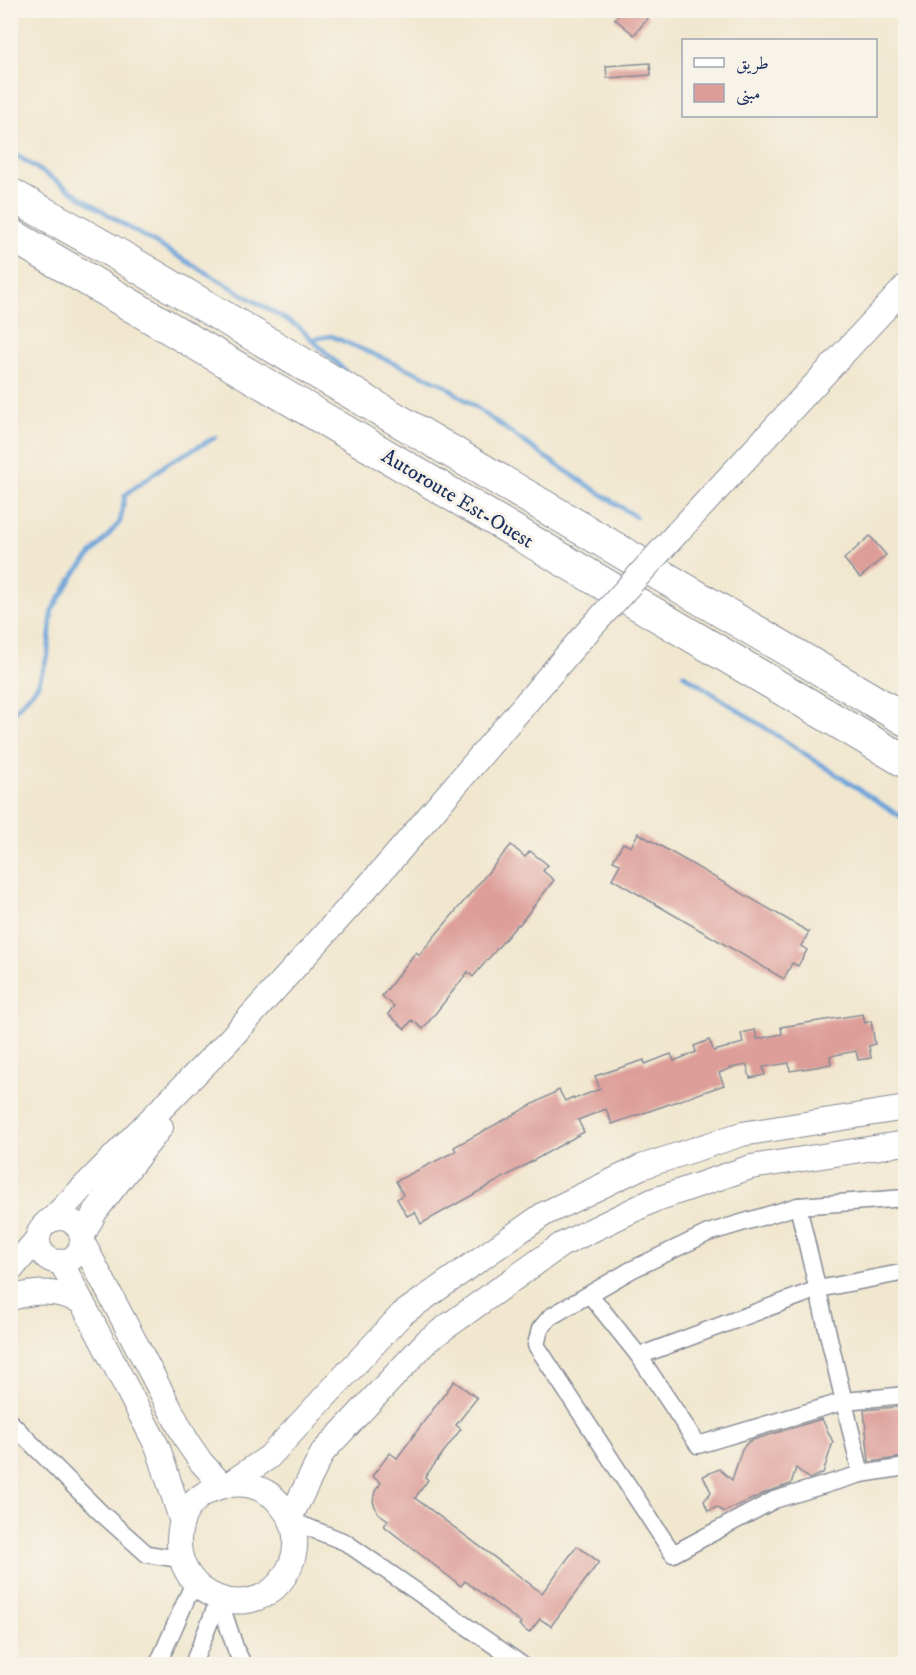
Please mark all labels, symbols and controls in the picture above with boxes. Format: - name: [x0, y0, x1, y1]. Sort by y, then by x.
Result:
- legend: [682, 39, 877, 117]
- text: طريق: [736, 53, 769, 75]
- text: مبنى: [736, 83, 761, 106]
- street label: Autoroute Est-Ouest: [377, 443, 539, 555]

